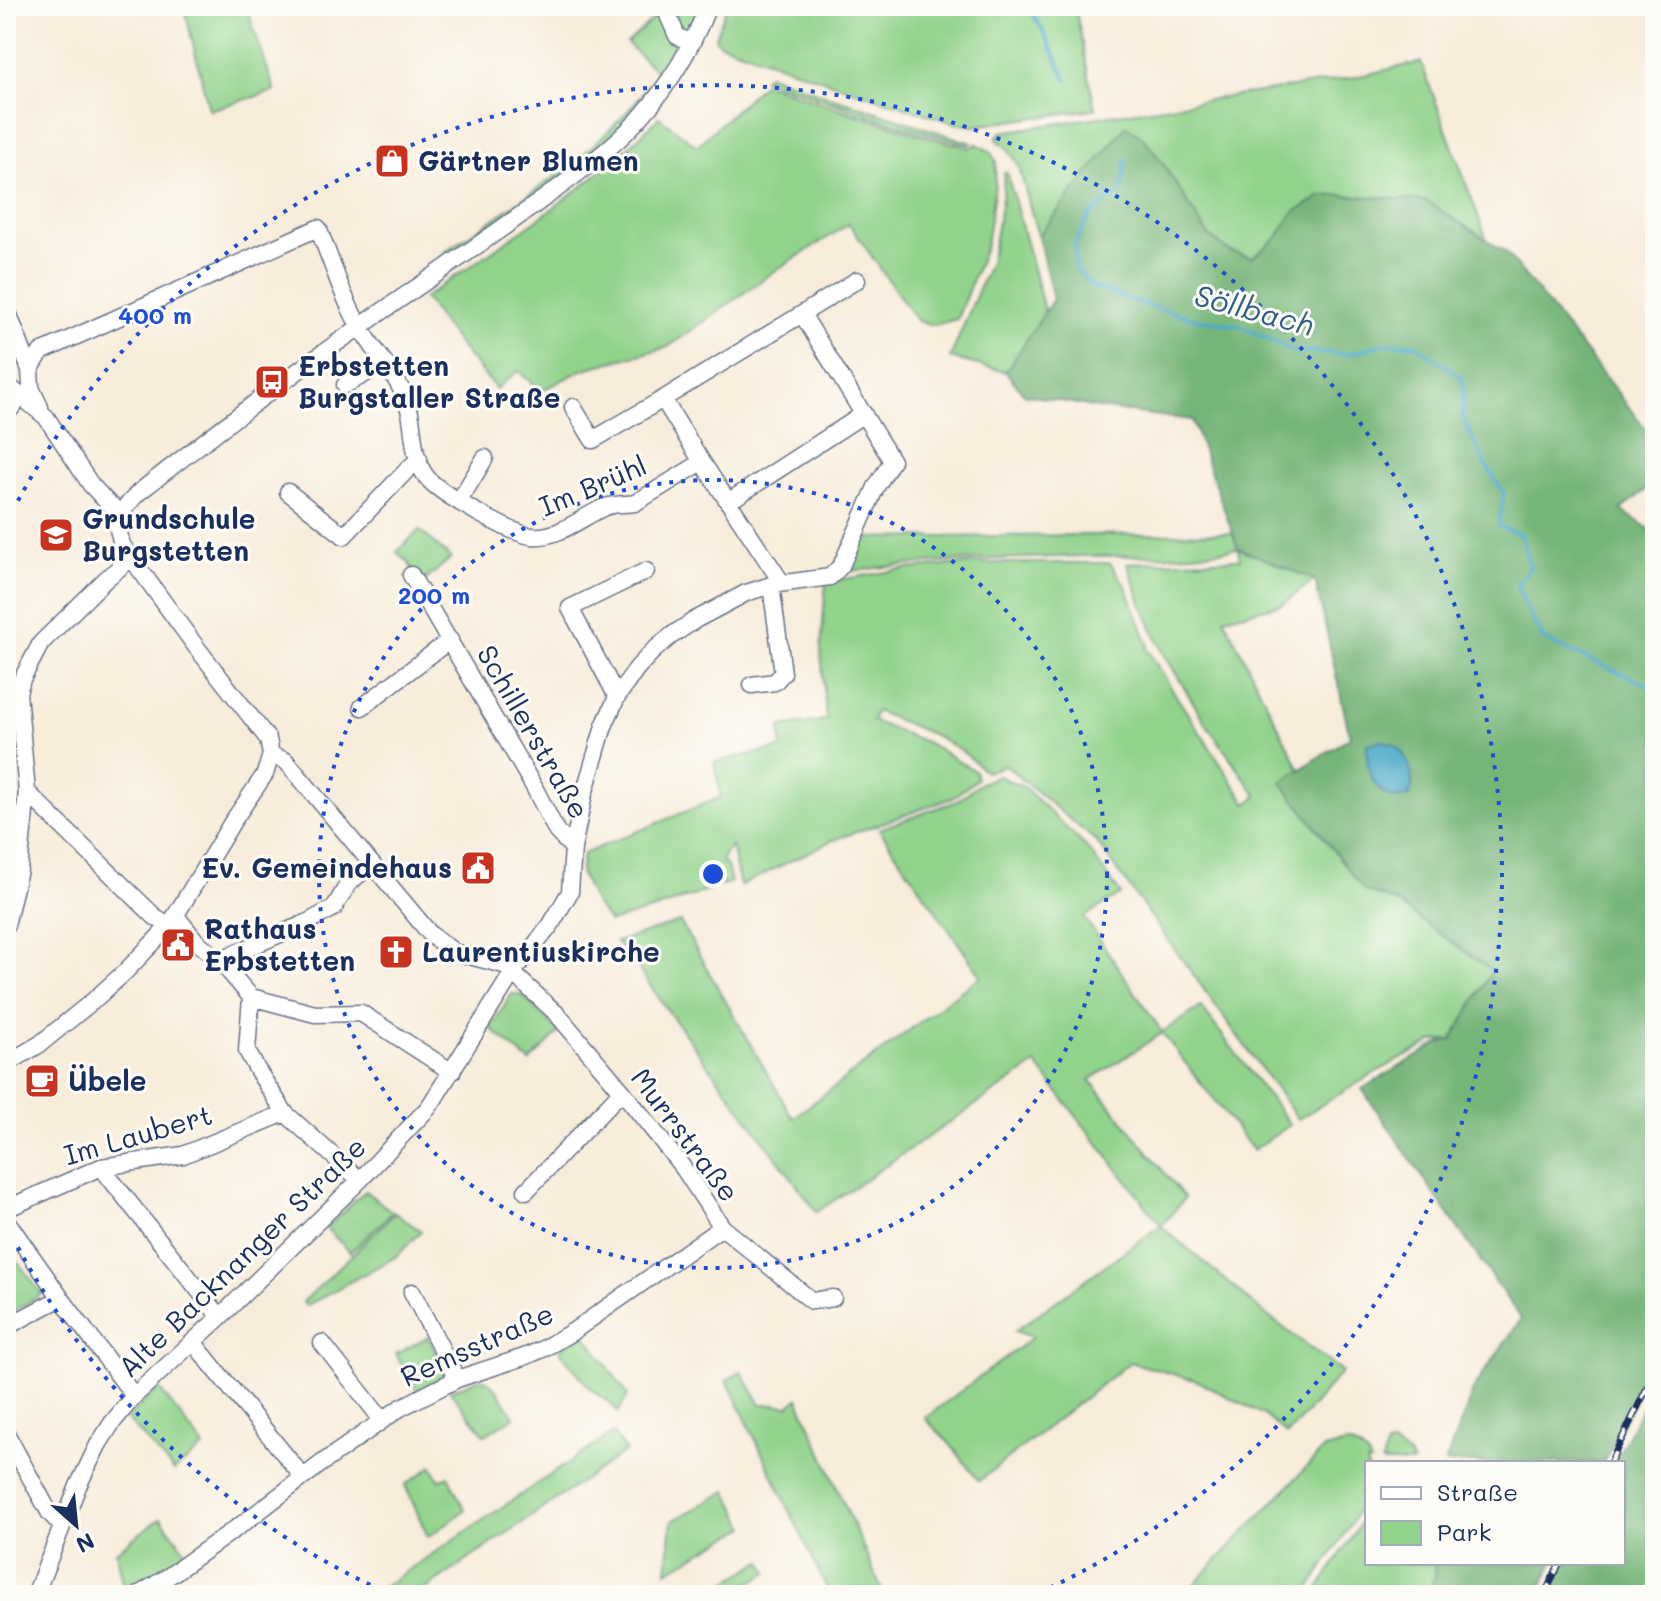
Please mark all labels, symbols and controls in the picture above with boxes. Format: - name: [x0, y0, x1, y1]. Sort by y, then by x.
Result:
- shop icon: Gärtner Blumen: [373, 142, 411, 180]
- place label: Gärtner Blumen: [418, 142, 639, 178]
- water label: Söllbach: [1190, 274, 1319, 344]
- text: 400 m: [118, 299, 192, 330]
- place label: Erbstetten Burgstaller Straße: [298, 347, 560, 415]
- bus stop icon: Erbstetten Burgstaller Straße: [253, 363, 291, 401]
- street label: Im Brühl: [534, 446, 652, 524]
- place label: Grundschule Burgstetten: [82, 500, 255, 568]
- school or university icon: Grundschule Burgstetten: [37, 516, 75, 554]
- text: 200 m: [398, 579, 470, 610]
- street label: Schillerstraße: [470, 638, 598, 825]
- place label: Ev. Gemeindehaus: [201, 849, 452, 885]
- public building icon: Ev. Gemeindehaus: [459, 849, 497, 887]
- centre of rings: [699, 860, 727, 888]
- place label: Rathaus Erbstetten: [204, 910, 355, 978]
- public building icon: Rathaus Erbstetten: [159, 926, 197, 964]
- church icon: Laurentiuskirche: [377, 933, 415, 971]
- place label: Laurentiuskirche: [422, 933, 660, 969]
- street label: Murrstraße: [624, 1060, 748, 1208]
- cafe icon: Übele: [23, 1062, 61, 1100]
- place label: Übele: [68, 1062, 146, 1098]
- street label: Im Laubert: [59, 1096, 216, 1172]
- street label: Alte Backnanger Straße: [110, 1128, 373, 1384]
- street label: Remsstraße: [394, 1294, 559, 1394]
- legend: [1365, 1461, 1625, 1565]
- text: Straße: [1437, 1476, 1518, 1507]
- north arrow: [36, 1485, 116, 1565]
- text: Park: [1437, 1516, 1491, 1547]
- text: N: [71, 1527, 99, 1560]

